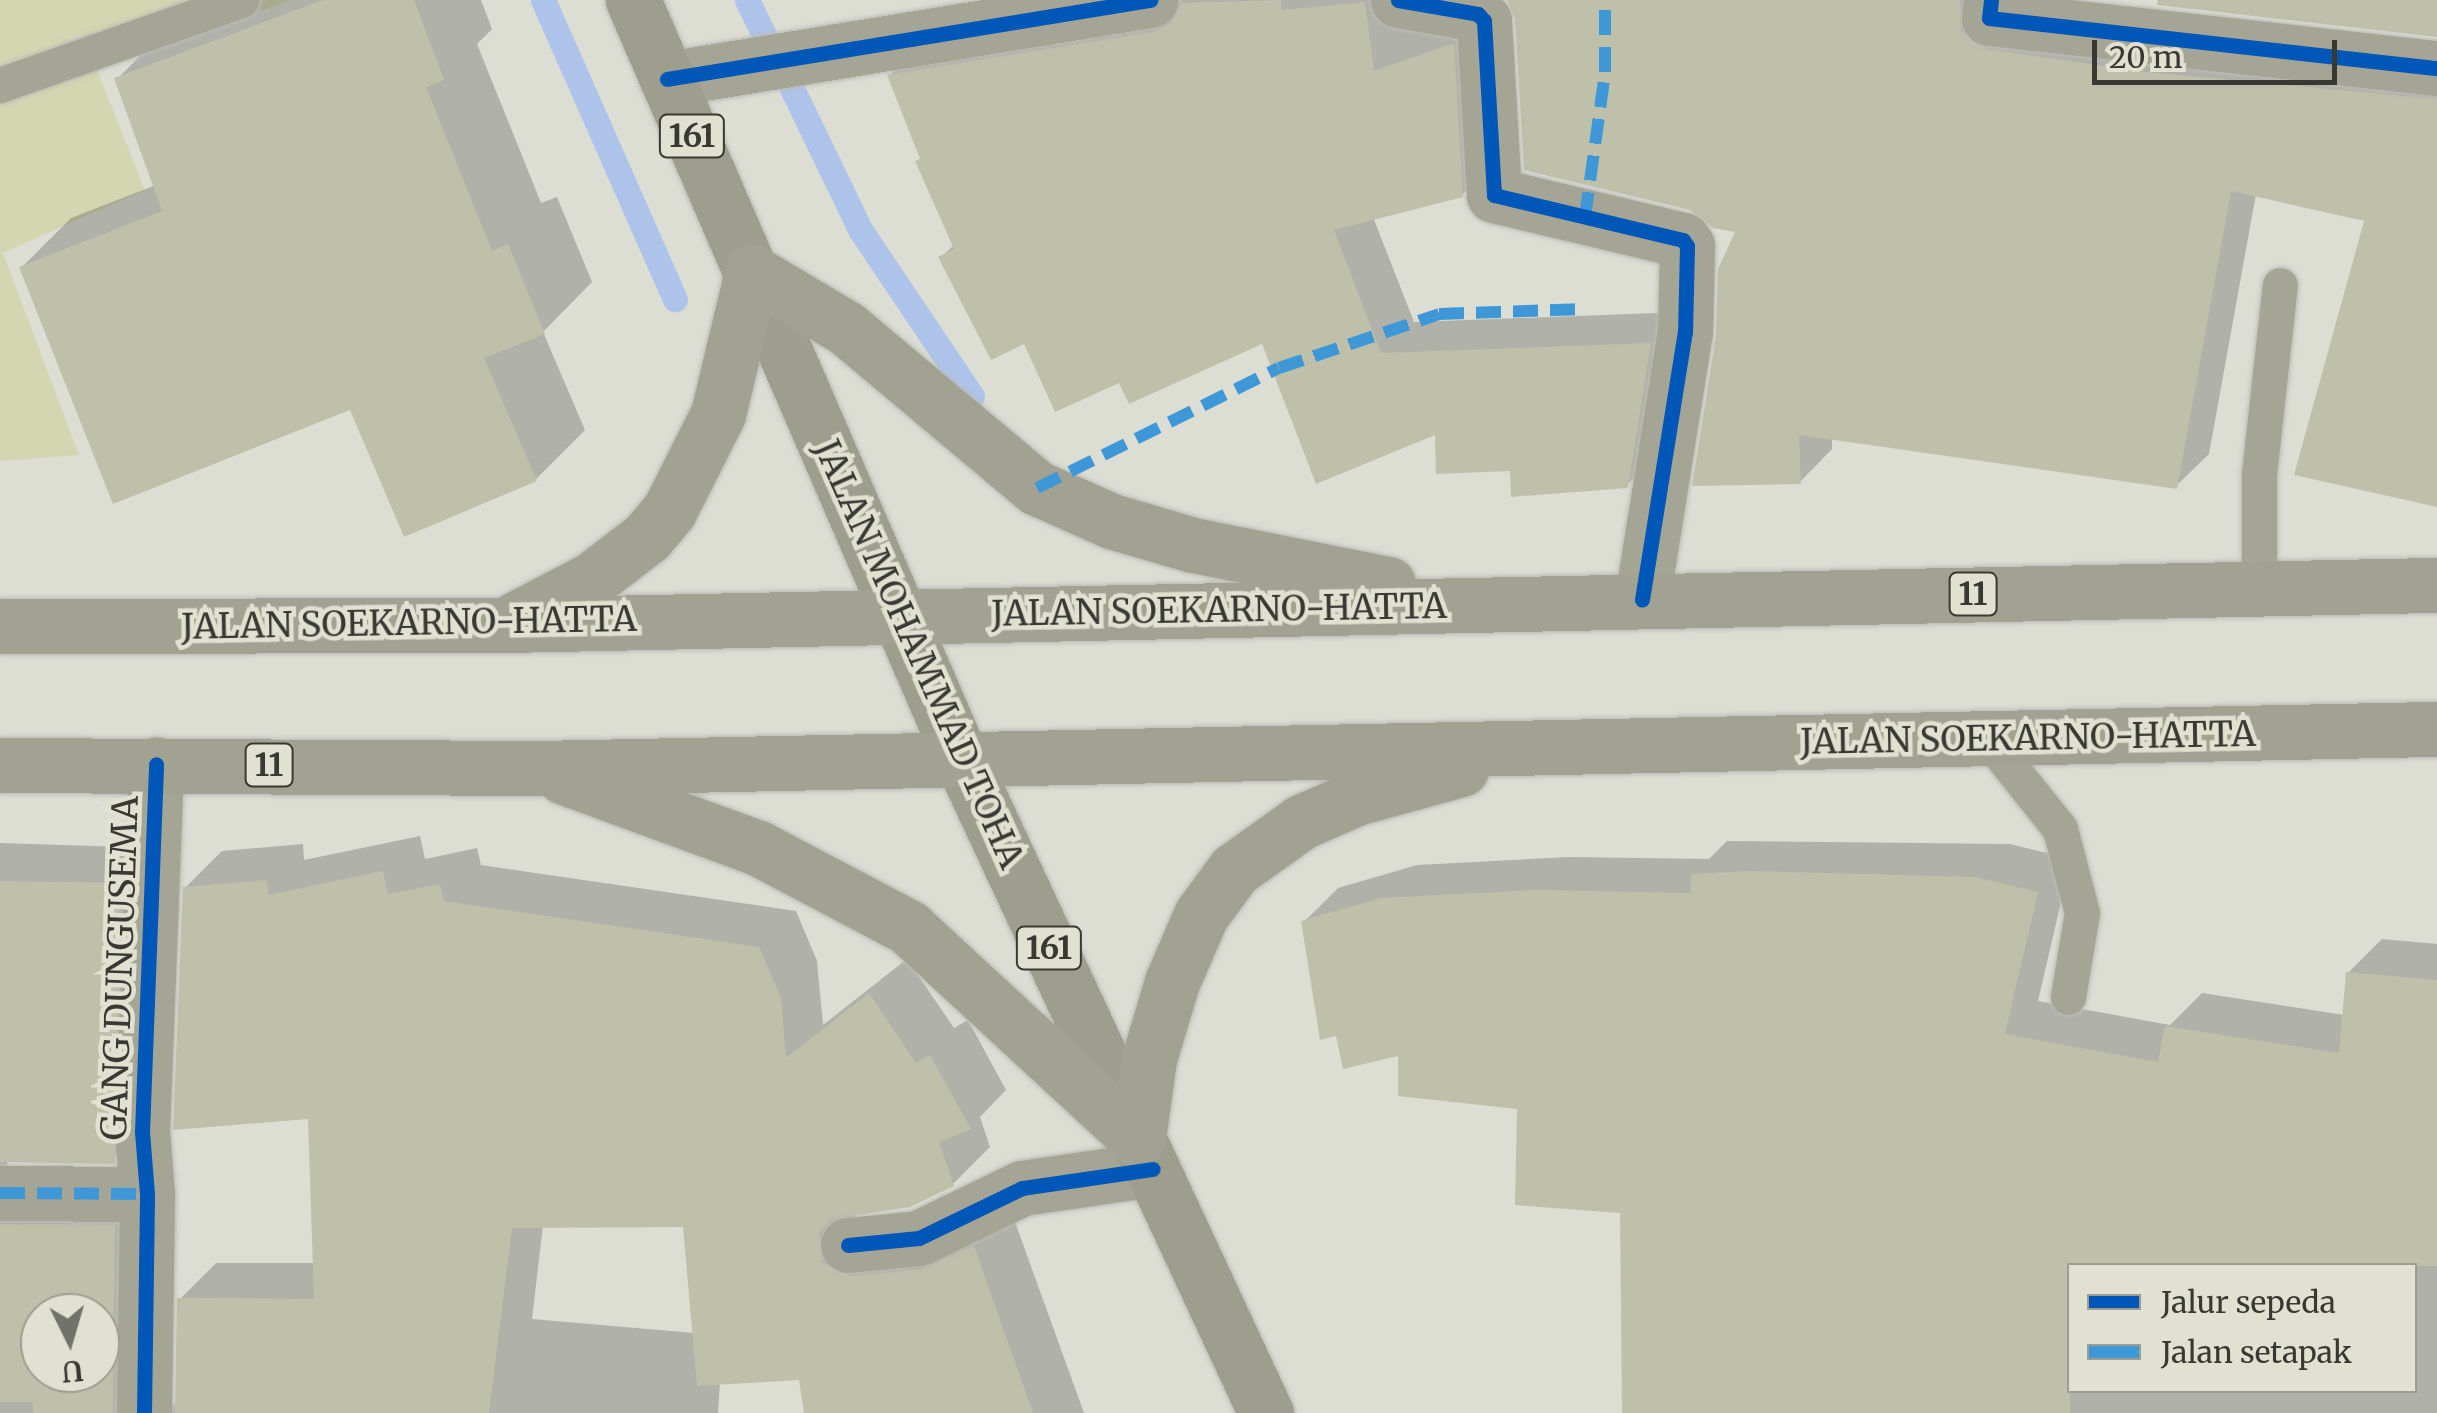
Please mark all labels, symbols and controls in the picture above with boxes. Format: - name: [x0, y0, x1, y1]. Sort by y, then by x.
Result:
- scale bar: [2097, 20, 2342, 82]
- text: 20 m: [2109, 38, 2182, 76]
- road number: 161: [657, 109, 727, 163]
- street label: JALAN MOHAMMAD TOHA: [805, 433, 1033, 875]
- road number: 11: [1948, 567, 1998, 621]
- street label: JALAN SOEKARNO-HATTA: [991, 585, 1447, 635]
- street label: JALAN SOEKARNO-HATTA: [181, 598, 637, 648]
- street label: JALAN SOEKARNO-HATTA: [1800, 713, 2256, 763]
- road number: 11: [244, 738, 294, 792]
- street label: GANG DUNGUSEMA: [93, 795, 147, 1141]
- road number: 161: [1014, 921, 1084, 975]
- legend: [2067, 1263, 2417, 1393]
- text: Jalur sepeda: [2161, 1283, 2336, 1321]
- north arrow: [20, 1293, 120, 1393]
- text: Jalan setapak: [2161, 1333, 2352, 1371]
- text: U: [61, 1352, 84, 1390]

